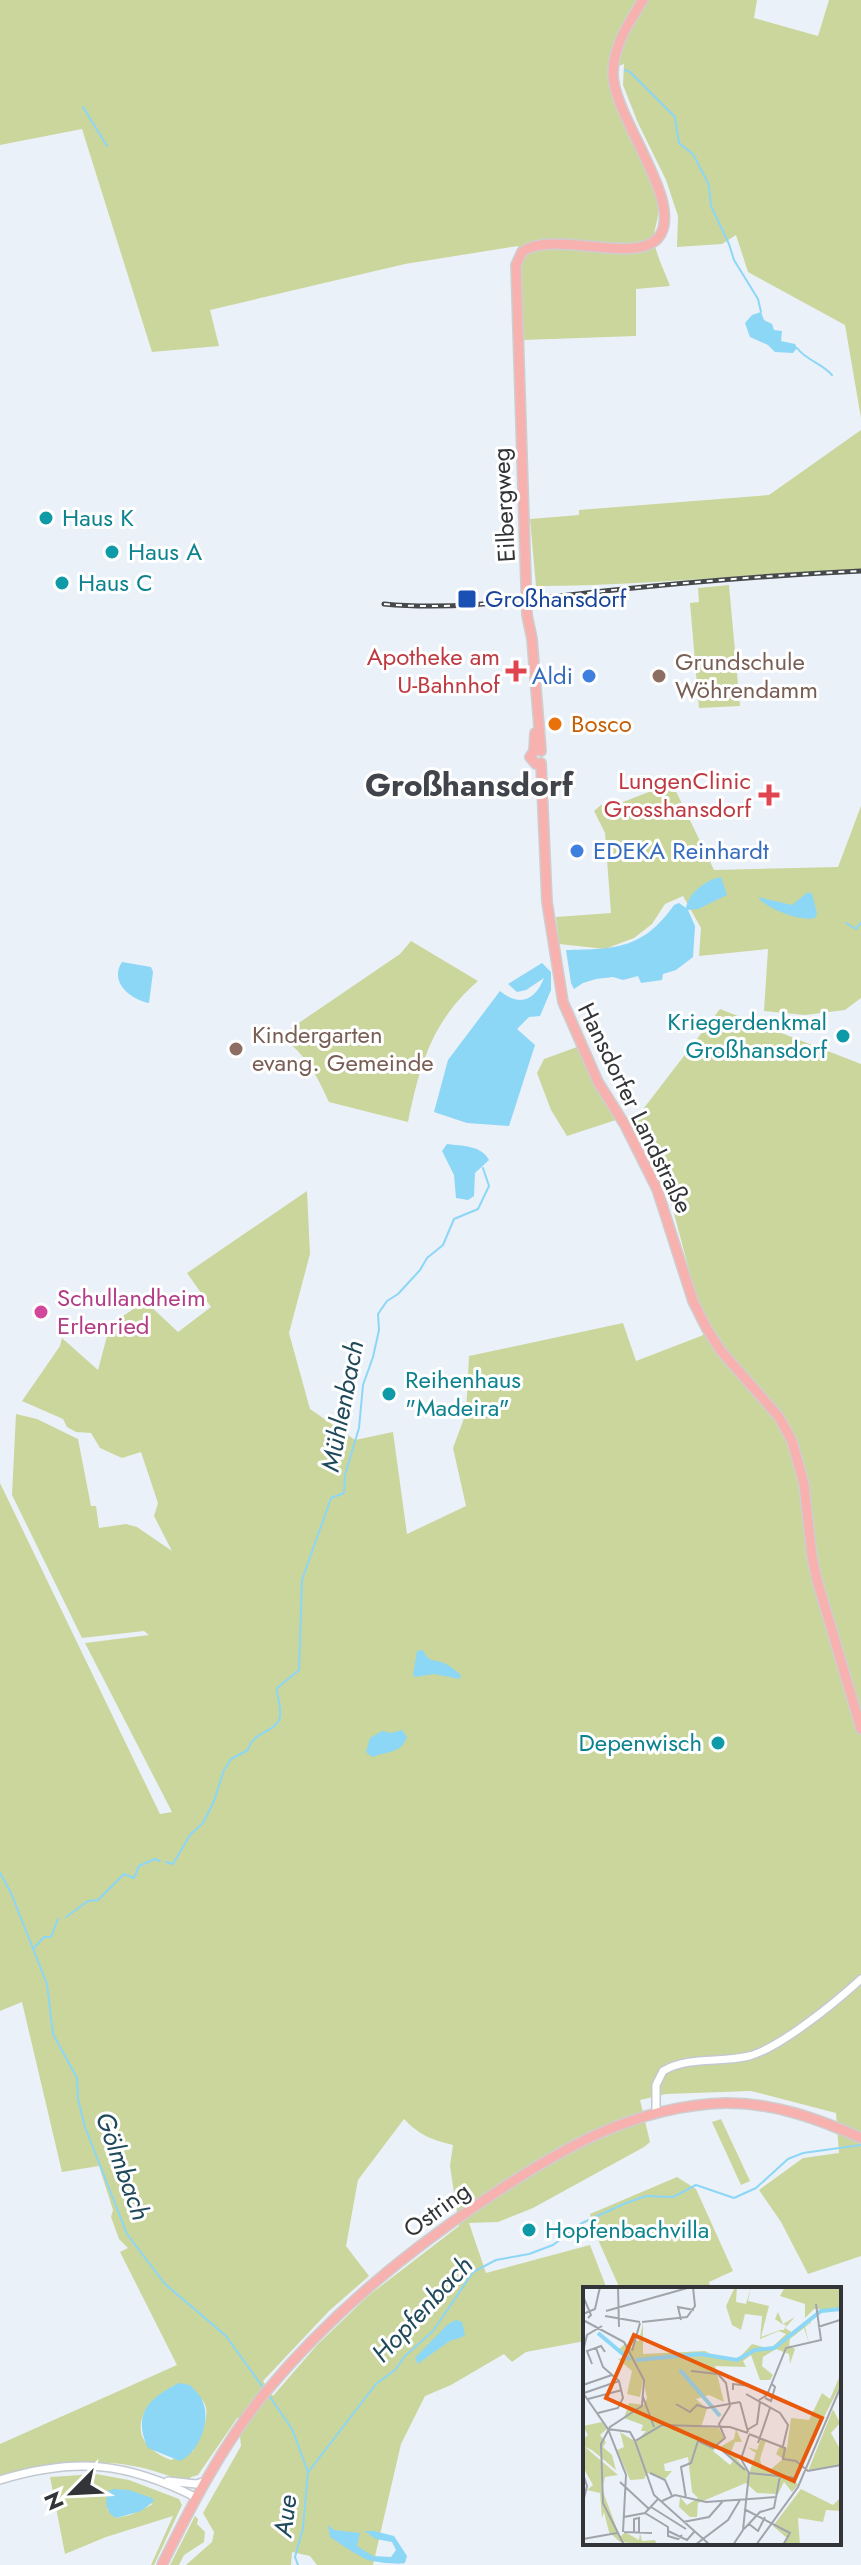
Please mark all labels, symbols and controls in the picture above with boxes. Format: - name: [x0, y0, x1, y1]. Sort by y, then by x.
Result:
- street label: Eilbergweg: [483, 447, 524, 563]
- place label: Haus K: [62, 500, 134, 535]
- marker: Haus K: [37, 509, 55, 527]
- place label: Haus A: [128, 534, 202, 569]
- marker: Haus A: [103, 543, 121, 561]
- place label: Haus C: [78, 565, 153, 600]
- marker: Haus C: [53, 574, 71, 592]
- place label: Großhansdorf: [485, 581, 628, 616]
- marker: Großhansdorf: [456, 588, 478, 610]
- place label: Apotheke am U-Bahnhof: [367, 639, 501, 702]
- place label: Grundschule Wöhrendamm: [675, 644, 818, 707]
- place label: Aldi: [532, 658, 573, 693]
- marker: Apotheke am U-Bahnhof: [507, 662, 525, 680]
- marker: Aldi: [580, 667, 598, 685]
- marker: Grundschule Wöhrendamm: [650, 667, 668, 685]
- place label: Bosco: [571, 706, 632, 741]
- marker: Bosco: [546, 715, 564, 733]
- district label: Großhansdorf: [365, 762, 575, 808]
- place label: LungenClinic Grosshansdorf: [604, 763, 752, 826]
- marker: LungenClinic Grosshansdorf: [758, 784, 780, 806]
- place label: EDEKA Reinhardt: [593, 833, 769, 868]
- marker: EDEKA Reinhardt: [568, 842, 586, 860]
- street label: Hansdorfer Landstraße: [569, 997, 702, 1219]
- place label: Kriegerdenkmal Großhansdorf: [667, 1004, 828, 1067]
- place label: Kindergarten evang. Gemeinde: [252, 1017, 434, 1080]
- marker: Kriegerdenkmal Großhansdorf: [834, 1027, 852, 1045]
- marker: Kindergarten evang. Gemeinde: [227, 1040, 245, 1058]
- place label: Schullandheim Erlenried: [57, 1280, 206, 1343]
- marker: Schullandheim Erlenried: [32, 1303, 50, 1321]
- water label: Mühlenbach: [311, 1337, 373, 1475]
- place label: Reihenhaus "Madeira": [405, 1362, 521, 1425]
- marker: Reihenhaus "Madeira": [380, 1385, 398, 1403]
- place label: Depenwisch: [578, 1725, 702, 1760]
- marker: Depenwisch: [709, 1734, 727, 1752]
- water label: Gölmbach: [86, 2106, 160, 2226]
- street label: Ostring: [396, 2173, 477, 2246]
- place label: Hopfenbachvilla: [545, 2212, 709, 2247]
- marker: Hopfenbachvilla: [520, 2221, 538, 2239]
- water label: Hopfenbach: [363, 2247, 481, 2371]
- inset map: [583, 2287, 841, 2545]
- north arrow: [32, 2453, 112, 2533]
- text: N: [36, 2487, 72, 2516]
- water label: Aue: [263, 2493, 306, 2540]

